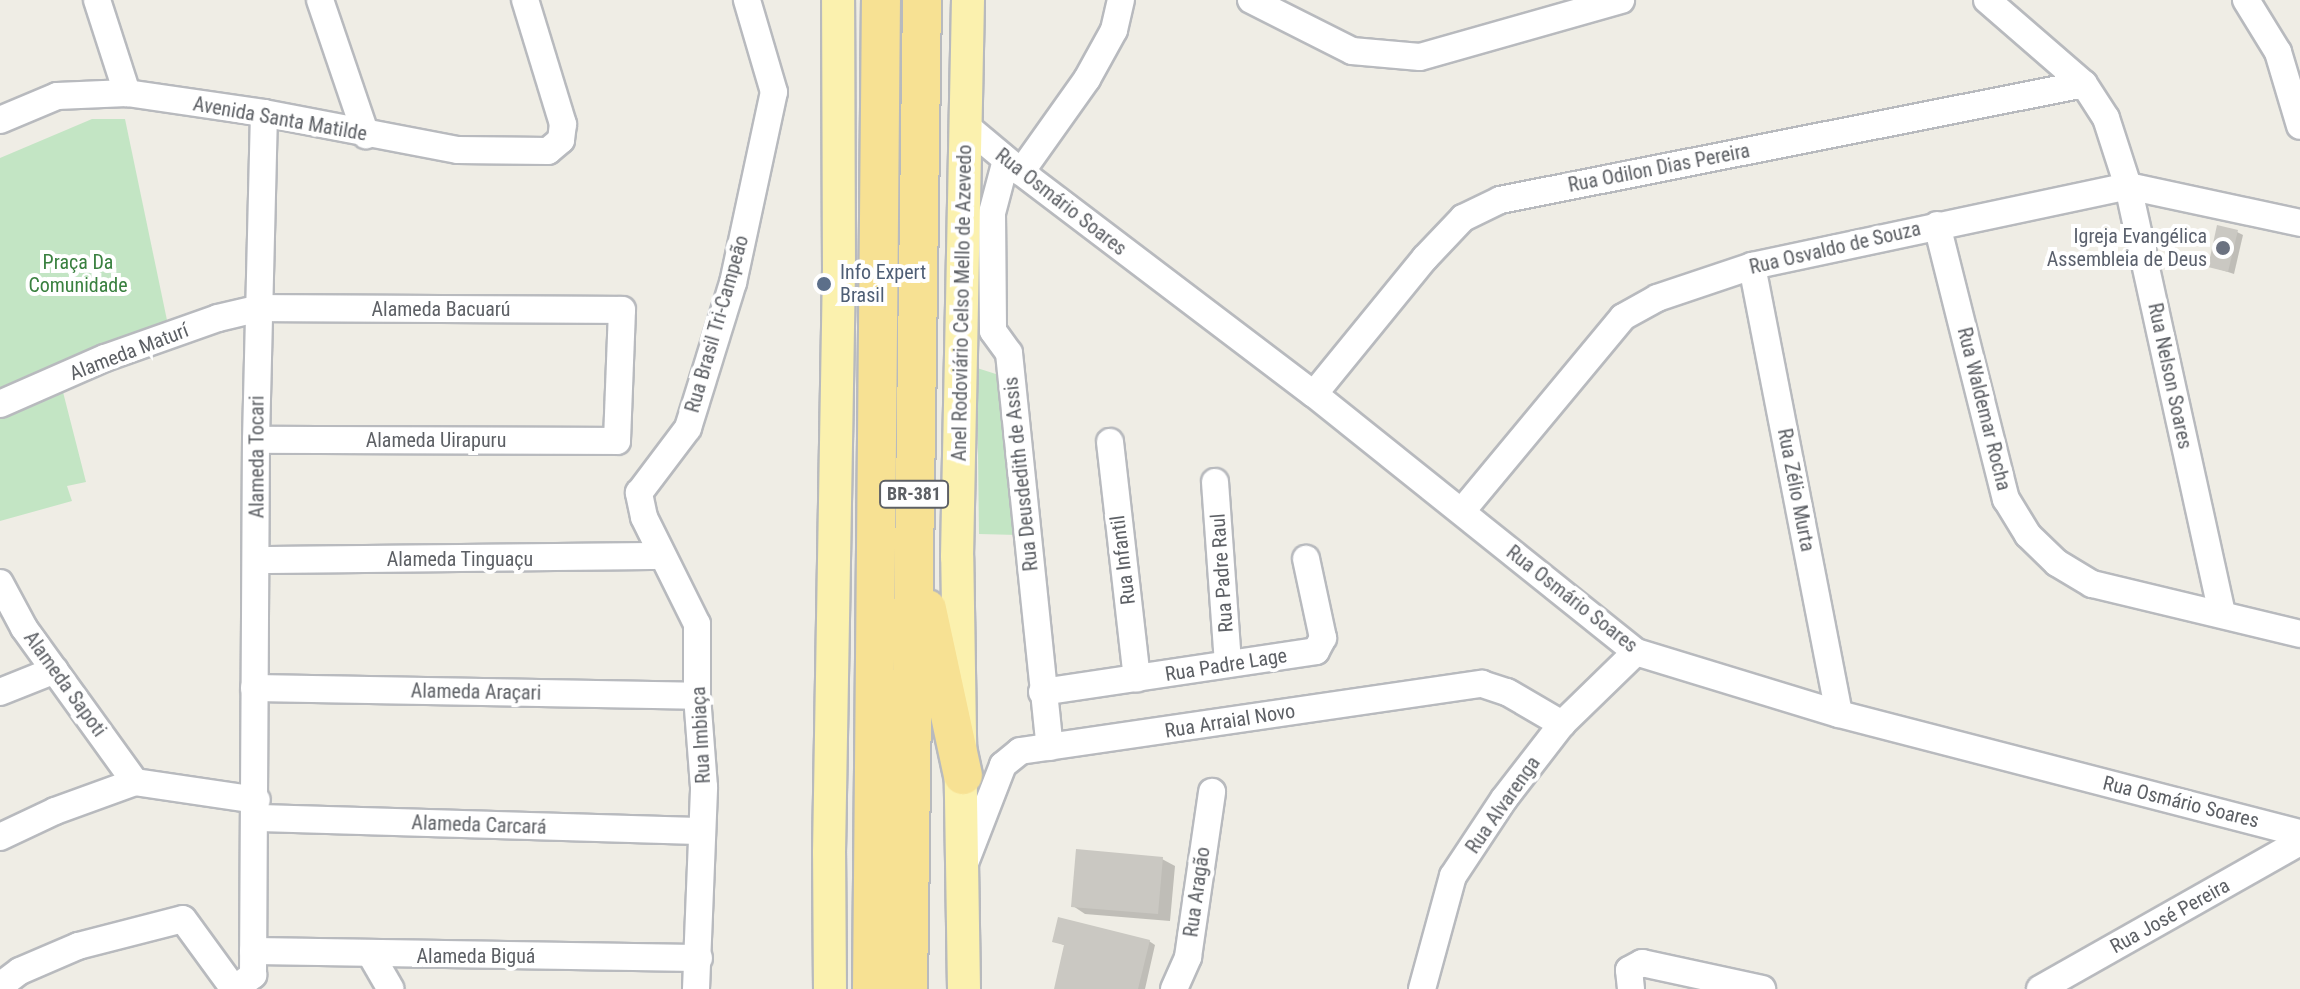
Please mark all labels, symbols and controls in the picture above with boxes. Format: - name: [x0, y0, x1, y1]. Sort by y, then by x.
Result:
- street label: Avenida Santa Matilde: [191, 92, 369, 146]
- street label: Rua Odilon Dias Pereira: [1566, 139, 1752, 197]
- street label: Rua Osmário Soares: [991, 143, 1131, 261]
- street label: Anel Rodoviário Celso Mello de Azevedo: [947, 144, 977, 462]
- street label: Rua Osvaldo de Souza: [1747, 217, 1923, 279]
- place label: Igreja Evangélica Assembleia de Deus: [2047, 224, 2207, 271]
- street label: Rua Brasil Tri-Campeão: [680, 232, 754, 416]
- marker: Igreja Evangélica Assembleia de Deus: [2214, 239, 2232, 257]
- park label: Praça Da Comunidade: [28, 250, 128, 297]
- place label: Info Expert Brasil: [840, 260, 926, 307]
- marker: Info Expert Brasil: [815, 275, 833, 293]
- street label: Alameda Bacuarú: [372, 297, 510, 321]
- street label: Rua Nelson Soares: [2143, 301, 2197, 451]
- street label: Alameda Maturí: [66, 318, 192, 386]
- street label: Rua Waldemar Rocha: [1952, 325, 2016, 493]
- street label: Rua Deusdedith de Assis: [999, 376, 1043, 572]
- street label: Alameda Tocari: [245, 395, 269, 519]
- street label: Rua Zélio Murta: [1772, 426, 1820, 554]
- street label: Alameda Uirapuru: [366, 428, 506, 452]
- road number: BR-381: [878, 480, 950, 508]
- street label: Rua Padre Raul: [1206, 513, 1238, 633]
- street label: Rua Infantil: [1106, 514, 1140, 606]
- street label: Rua Osmário Soares: [1502, 540, 1642, 658]
- street label: Alameda Tinguaçu: [387, 547, 533, 571]
- street label: Alameda Sapoti: [19, 627, 111, 741]
- street label: Rua Padre Lage: [1163, 644, 1289, 686]
- street label: Alameda Araçari: [411, 679, 541, 705]
- street label: Rua Imbiaça: [686, 686, 716, 784]
- street label: Rua Arraial Novo: [1163, 699, 1297, 743]
- street label: Rua Alvarenga: [1461, 752, 1545, 858]
- street label: Rua Osmário Soares: [2101, 771, 2261, 833]
- street label: Alameda Carcará: [411, 811, 547, 839]
- street label: Rua Aragão: [1179, 845, 1215, 939]
- street label: Rua José Pereira: [2106, 873, 2234, 959]
- street label: Alameda Biguá: [417, 944, 535, 968]

